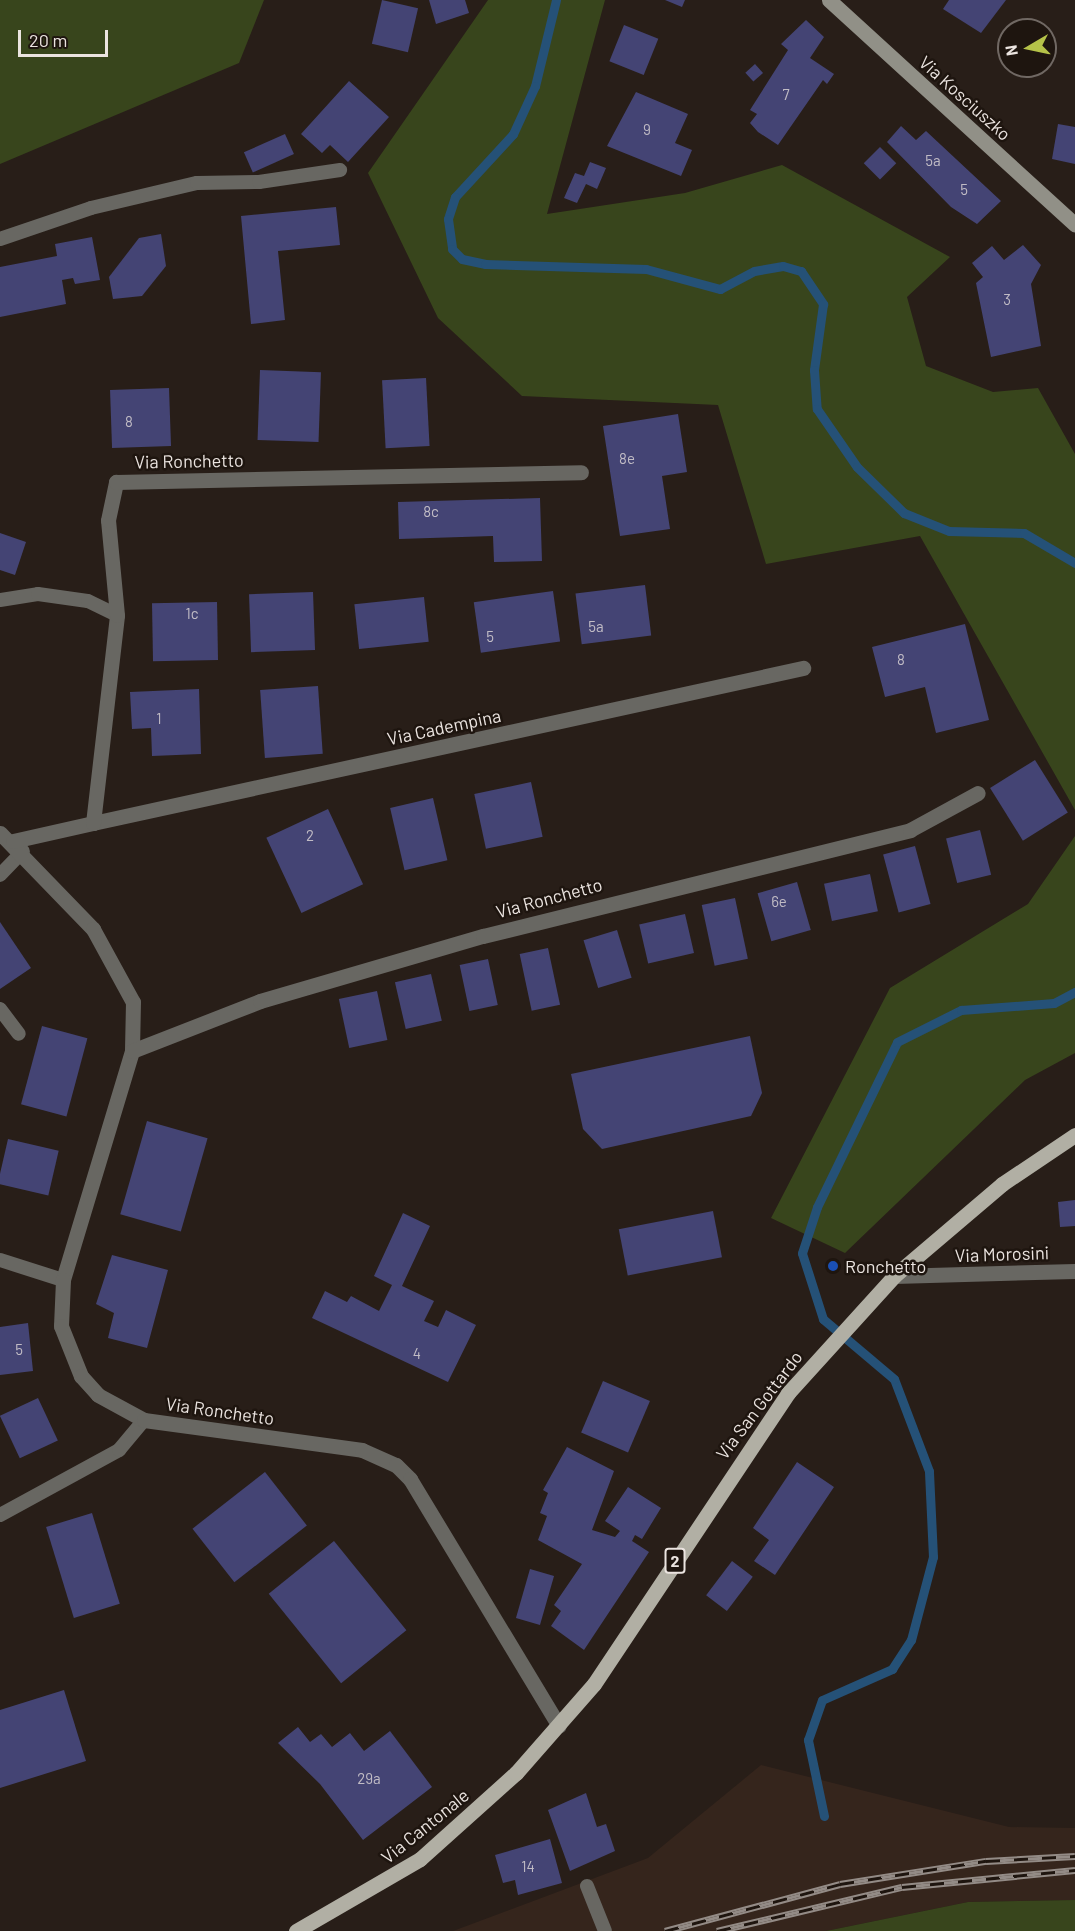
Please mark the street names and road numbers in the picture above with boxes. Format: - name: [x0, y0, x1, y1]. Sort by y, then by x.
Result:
- street label: Via Kosciuszko: [915, 51, 1015, 145]
- street label: Via Ronchetto: [134, 449, 244, 473]
- street label: Via Cadempina: [385, 704, 503, 750]
- street label: Via Ronchetto: [493, 873, 605, 923]
- street label: Via Morosini: [954, 1242, 1050, 1266]
- street label: Via San Gottardo: [711, 1347, 807, 1463]
- street label: Via Ronchetto: [164, 1393, 276, 1429]
- road number: 2: [664, 1548, 686, 1574]
- street label: Via Cantonale: [377, 1784, 473, 1868]

